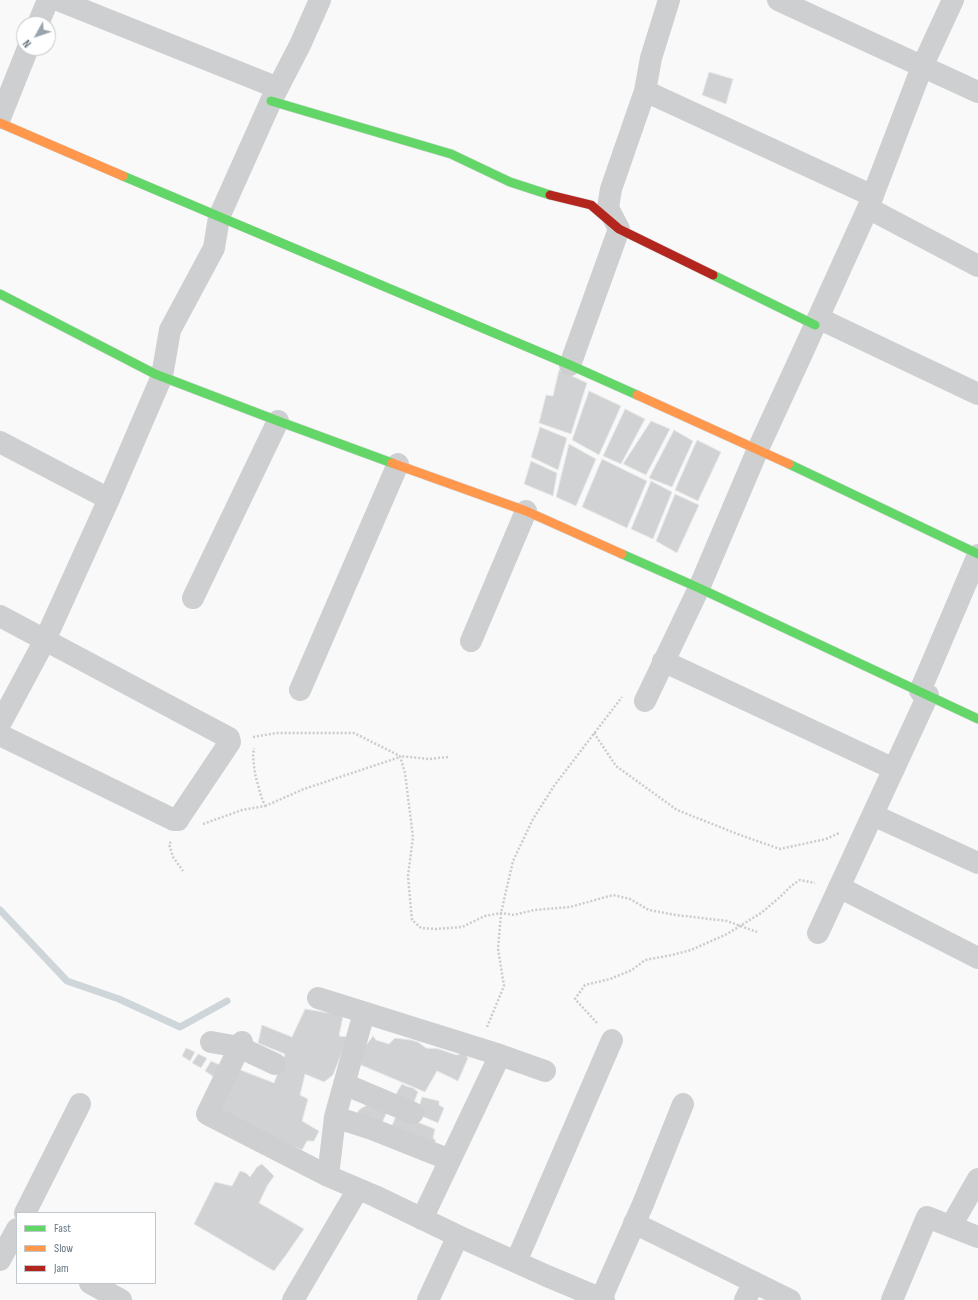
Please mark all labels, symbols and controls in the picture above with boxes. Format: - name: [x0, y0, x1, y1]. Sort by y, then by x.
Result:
- north arrow: [16, 16, 56, 56]
- text: N: [20, 37, 34, 50]
- legend: [16, 1212, 156, 1284]
- text: Fast: [54, 1221, 71, 1236]
- text: Slow: [54, 1241, 73, 1256]
- text: Jam: [54, 1261, 69, 1276]

